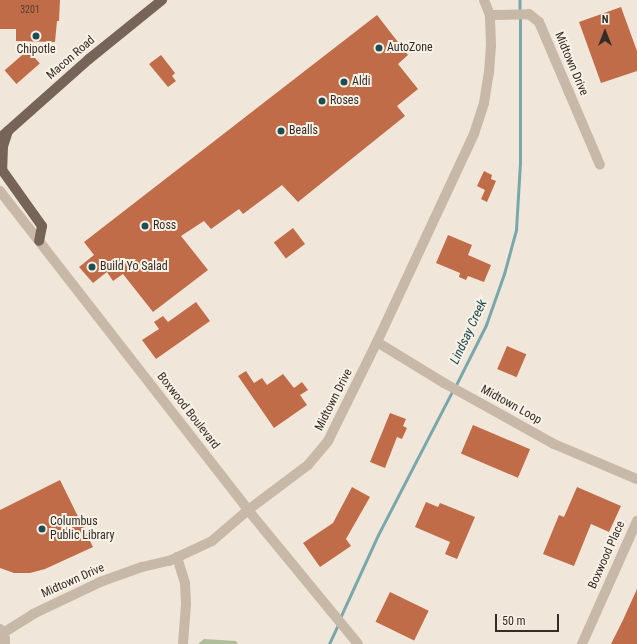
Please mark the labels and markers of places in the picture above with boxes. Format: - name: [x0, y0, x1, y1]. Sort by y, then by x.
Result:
- marker: Chipotle: [31, 31, 41, 41]
- place label: AutoZone: [387, 41, 433, 55]
- place label: Chipotle: [16, 43, 56, 57]
- marker: AutoZone: [374, 43, 384, 53]
- place label: Aldi: [352, 75, 370, 89]
- marker: Aldi: [339, 77, 349, 87]
- place label: Roses: [330, 94, 359, 108]
- marker: Roses: [317, 96, 327, 106]
- place label: Bealls: [289, 124, 318, 138]
- marker: Bealls: [276, 126, 286, 136]
- place label: Ross: [153, 219, 176, 233]
- marker: Ross: [140, 221, 150, 231]
- place label: Build Yo Salad: [100, 260, 168, 274]
- marker: Build Yo Salad: [87, 262, 97, 272]
- place label: Columbus Public Library: [50, 515, 114, 543]
- marker: Columbus Public Library: [37, 524, 47, 534]

